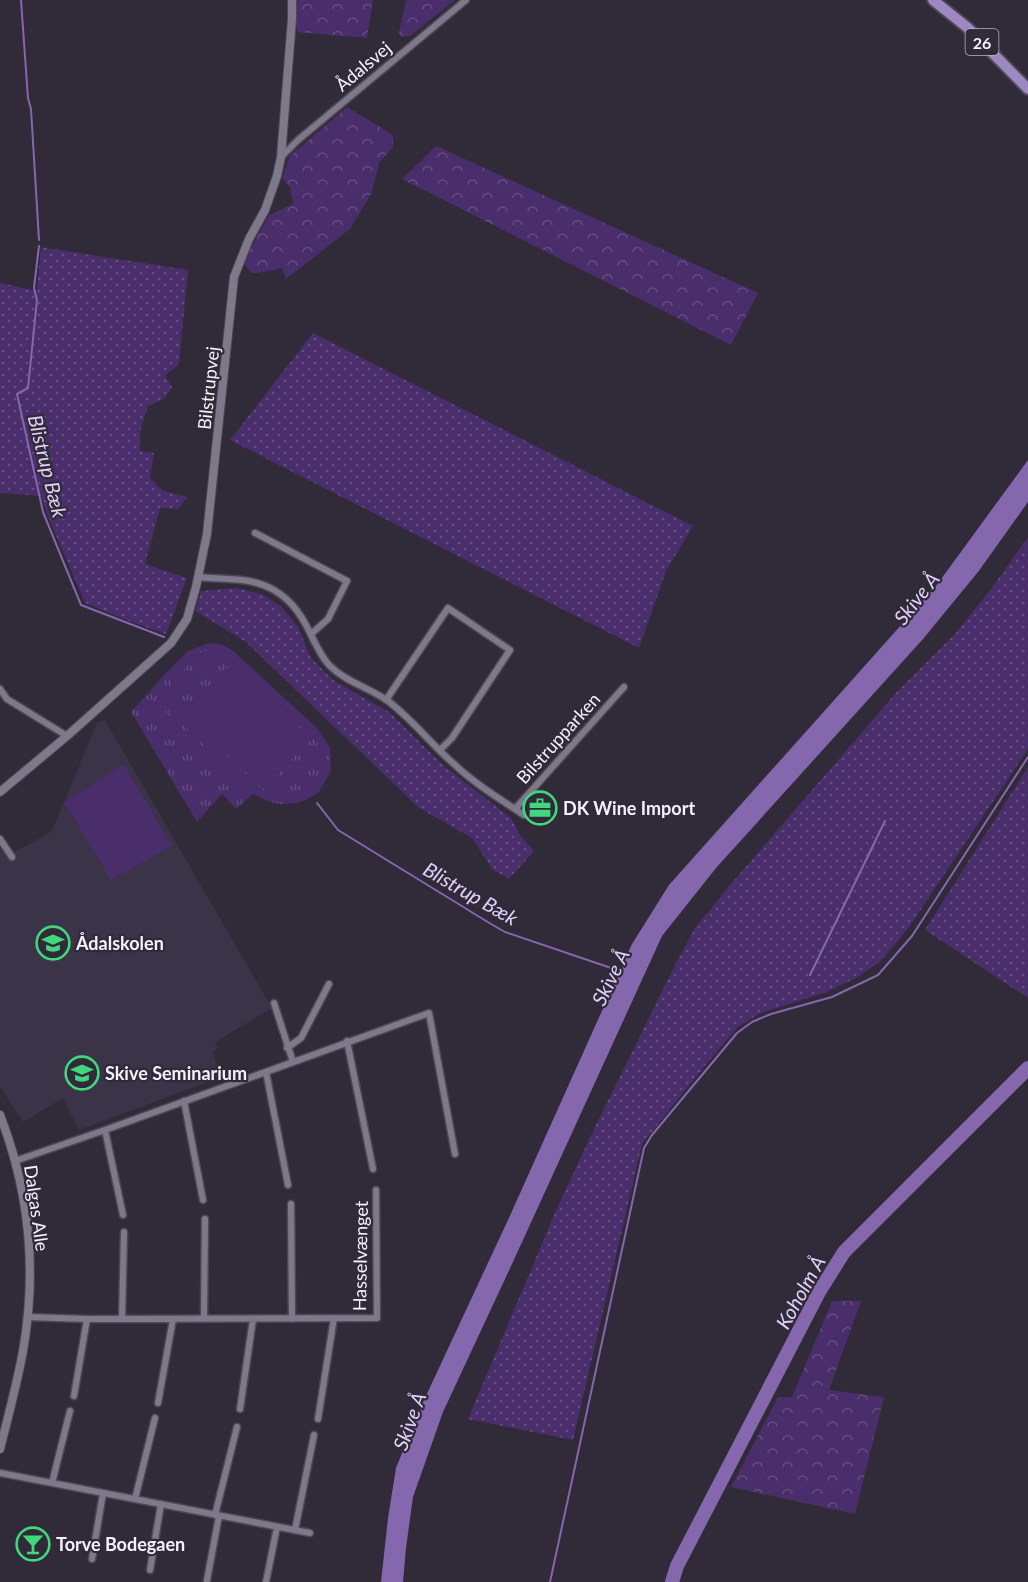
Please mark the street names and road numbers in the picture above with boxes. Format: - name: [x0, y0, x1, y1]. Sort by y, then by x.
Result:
- road number: 26: [966, 29, 998, 55]
- street label: Ådalsvej: [331, 36, 395, 96]
- street label: Bilstrupvej: [193, 345, 223, 431]
- street label: Bilstrupparken: [511, 688, 605, 788]
- street label: Dalgas Alle: [20, 1163, 54, 1253]
- street label: Hasselvænget: [348, 1200, 372, 1311]

